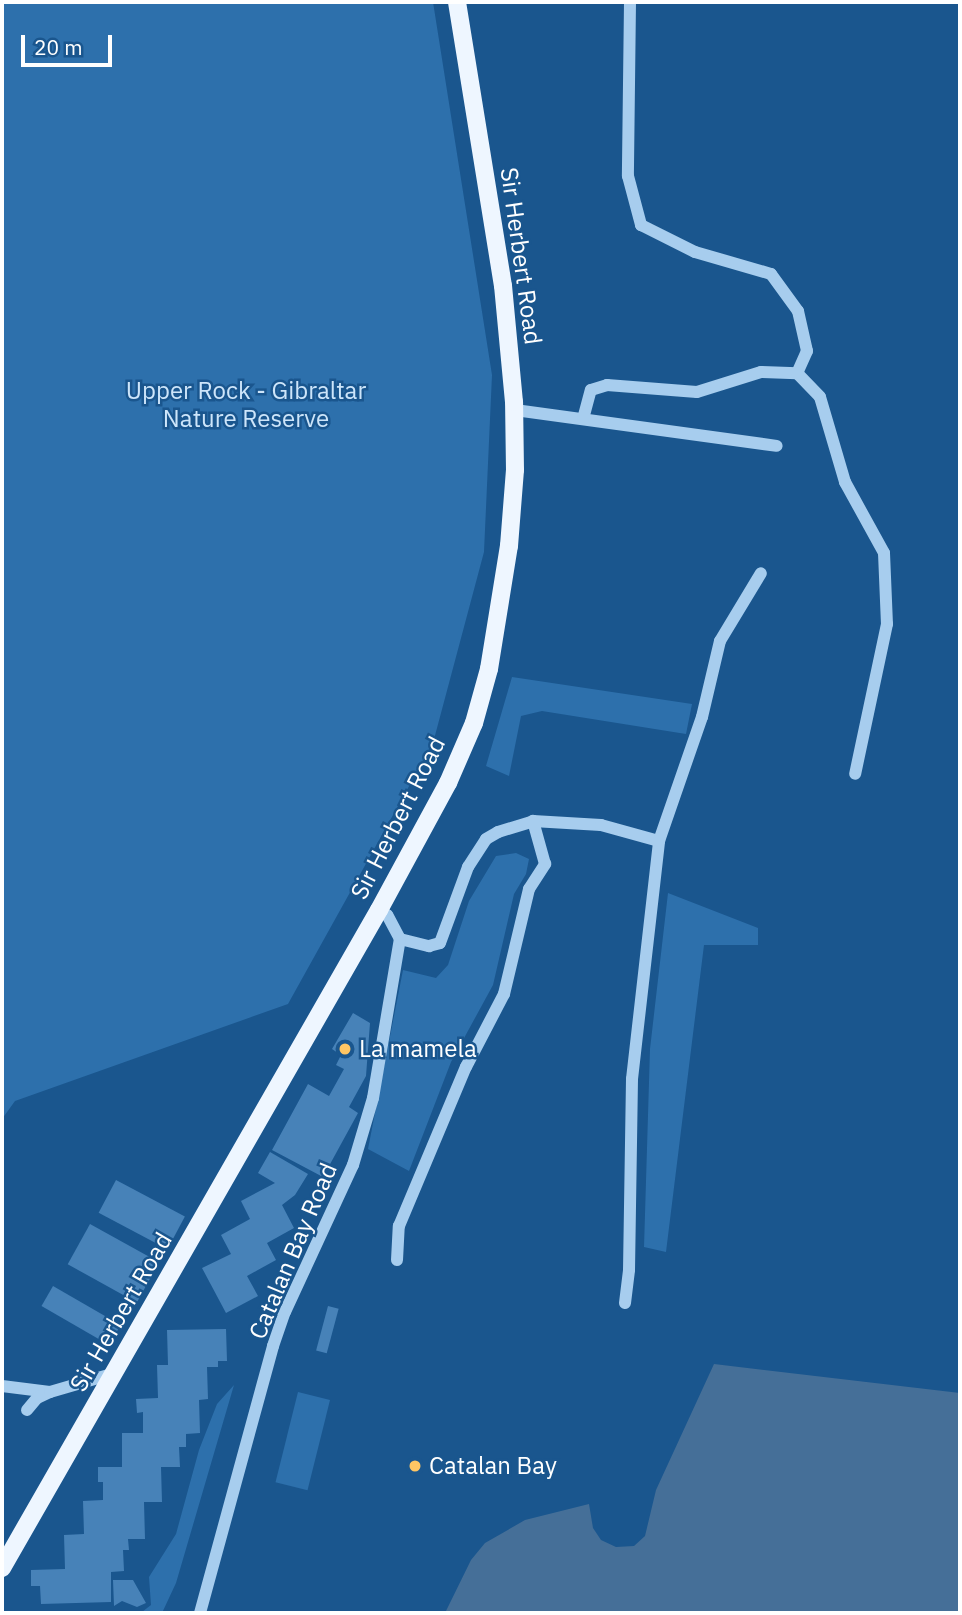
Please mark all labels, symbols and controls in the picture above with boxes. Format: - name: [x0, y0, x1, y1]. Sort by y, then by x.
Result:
- scale bar: [24, 21, 116, 65]
- text: 20 m: [34, 33, 83, 61]
- street label: Sir Herbert Road: [494, 166, 548, 346]
- park label: Upper Rock - Gibraltar Nature Reserve: [126, 377, 366, 433]
- street label: Sir Herbert Road: [345, 732, 451, 904]
- place label: La mamela: [359, 1035, 477, 1063]
- marker: La mamela: [337, 1041, 353, 1057]
- street label: Catalan Bay Road: [243, 1158, 343, 1344]
- street label: Sir Herbert Road: [64, 1227, 178, 1397]
- place label: Catalan Bay: [429, 1452, 557, 1480]
- marker: Catalan Bay: [407, 1458, 423, 1474]

